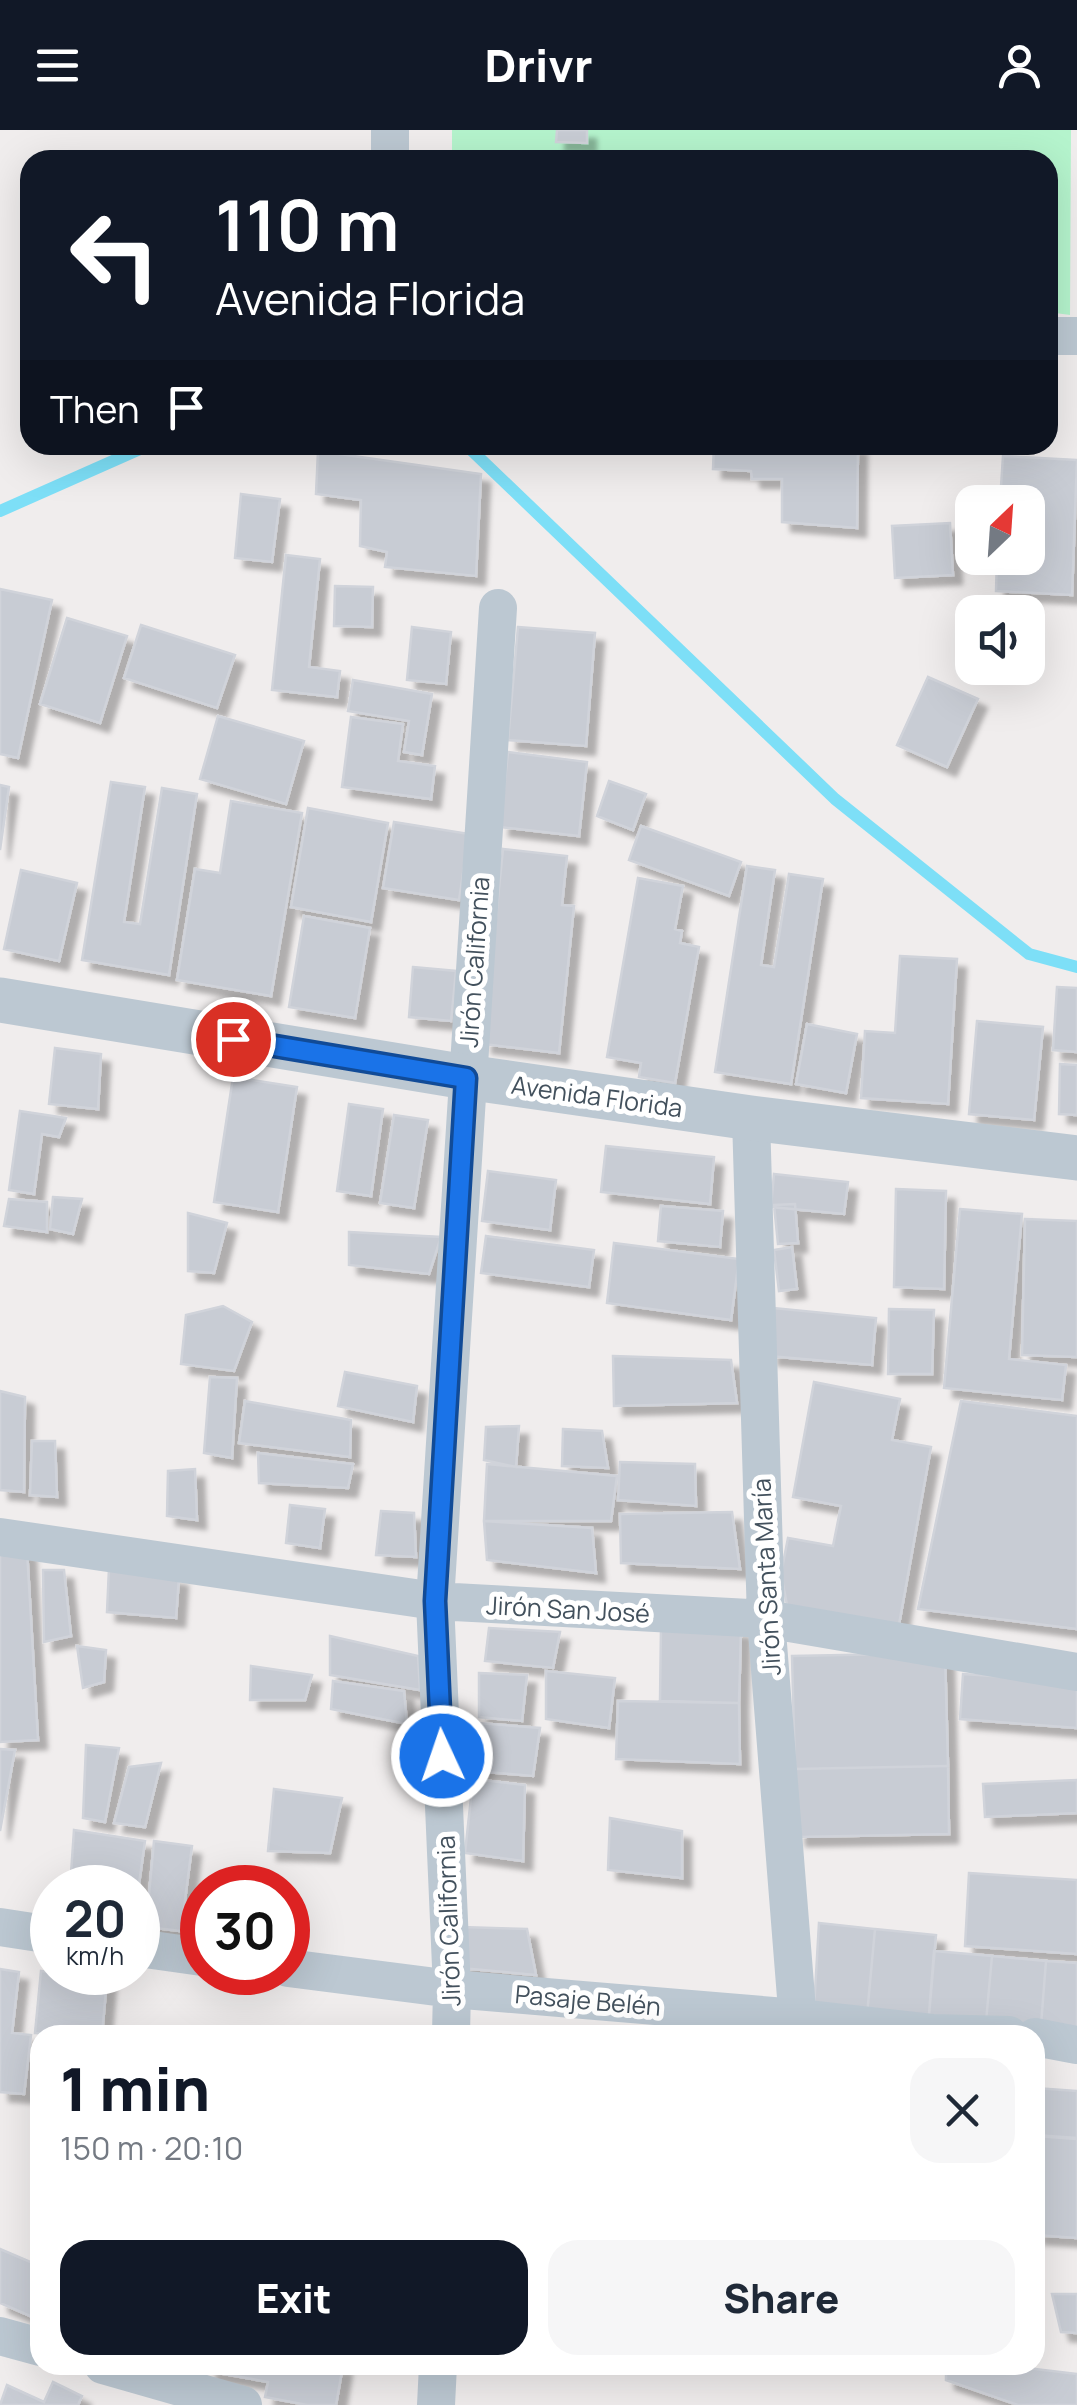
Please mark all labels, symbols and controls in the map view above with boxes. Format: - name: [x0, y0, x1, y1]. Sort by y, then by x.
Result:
- text: Drivr: [485, 34, 592, 96]
- icon: menu: [30, 38, 85, 93]
- icon: person: [992, 38, 1047, 93]
- text: 110 m: [215, 176, 399, 272]
- icon: left: [50, 190, 180, 320]
- text: Avenida Florida: [215, 267, 525, 329]
- icon: arrive: [159, 380, 214, 435]
- text: Then: [50, 382, 139, 434]
- north arrow: [955, 485, 1045, 575]
- map controls: [955, 485, 1045, 685]
- button: sound: [955, 595, 1045, 685]
- street label: Jirón California: [451, 875, 497, 1049]
- pin: [191, 997, 276, 1082]
- icon: arrive: [206, 1012, 261, 1067]
- street label: Avenida Florida: [509, 1067, 685, 1125]
- street label: Jirón Santa María: [743, 1477, 789, 1677]
- street label: Jirón San José: [485, 1587, 651, 1631]
- position arrow: [390, 1704, 494, 1808]
- street label: Jirón California: [428, 1835, 468, 2007]
- speed limit sign: 30: [180, 1865, 310, 1995]
- text: 20: [64, 1884, 126, 1952]
- text: km/h: [66, 1938, 124, 1973]
- street label: Pasaje Belén: [514, 1976, 662, 2024]
- text: 1 min: [60, 2047, 210, 2129]
- button: close: [910, 2058, 1015, 2163]
- text: 150 m · 20:10: [60, 2126, 243, 2170]
- button: Exit: [60, 2240, 528, 2355]
- button: Share: [548, 2240, 1015, 2355]

